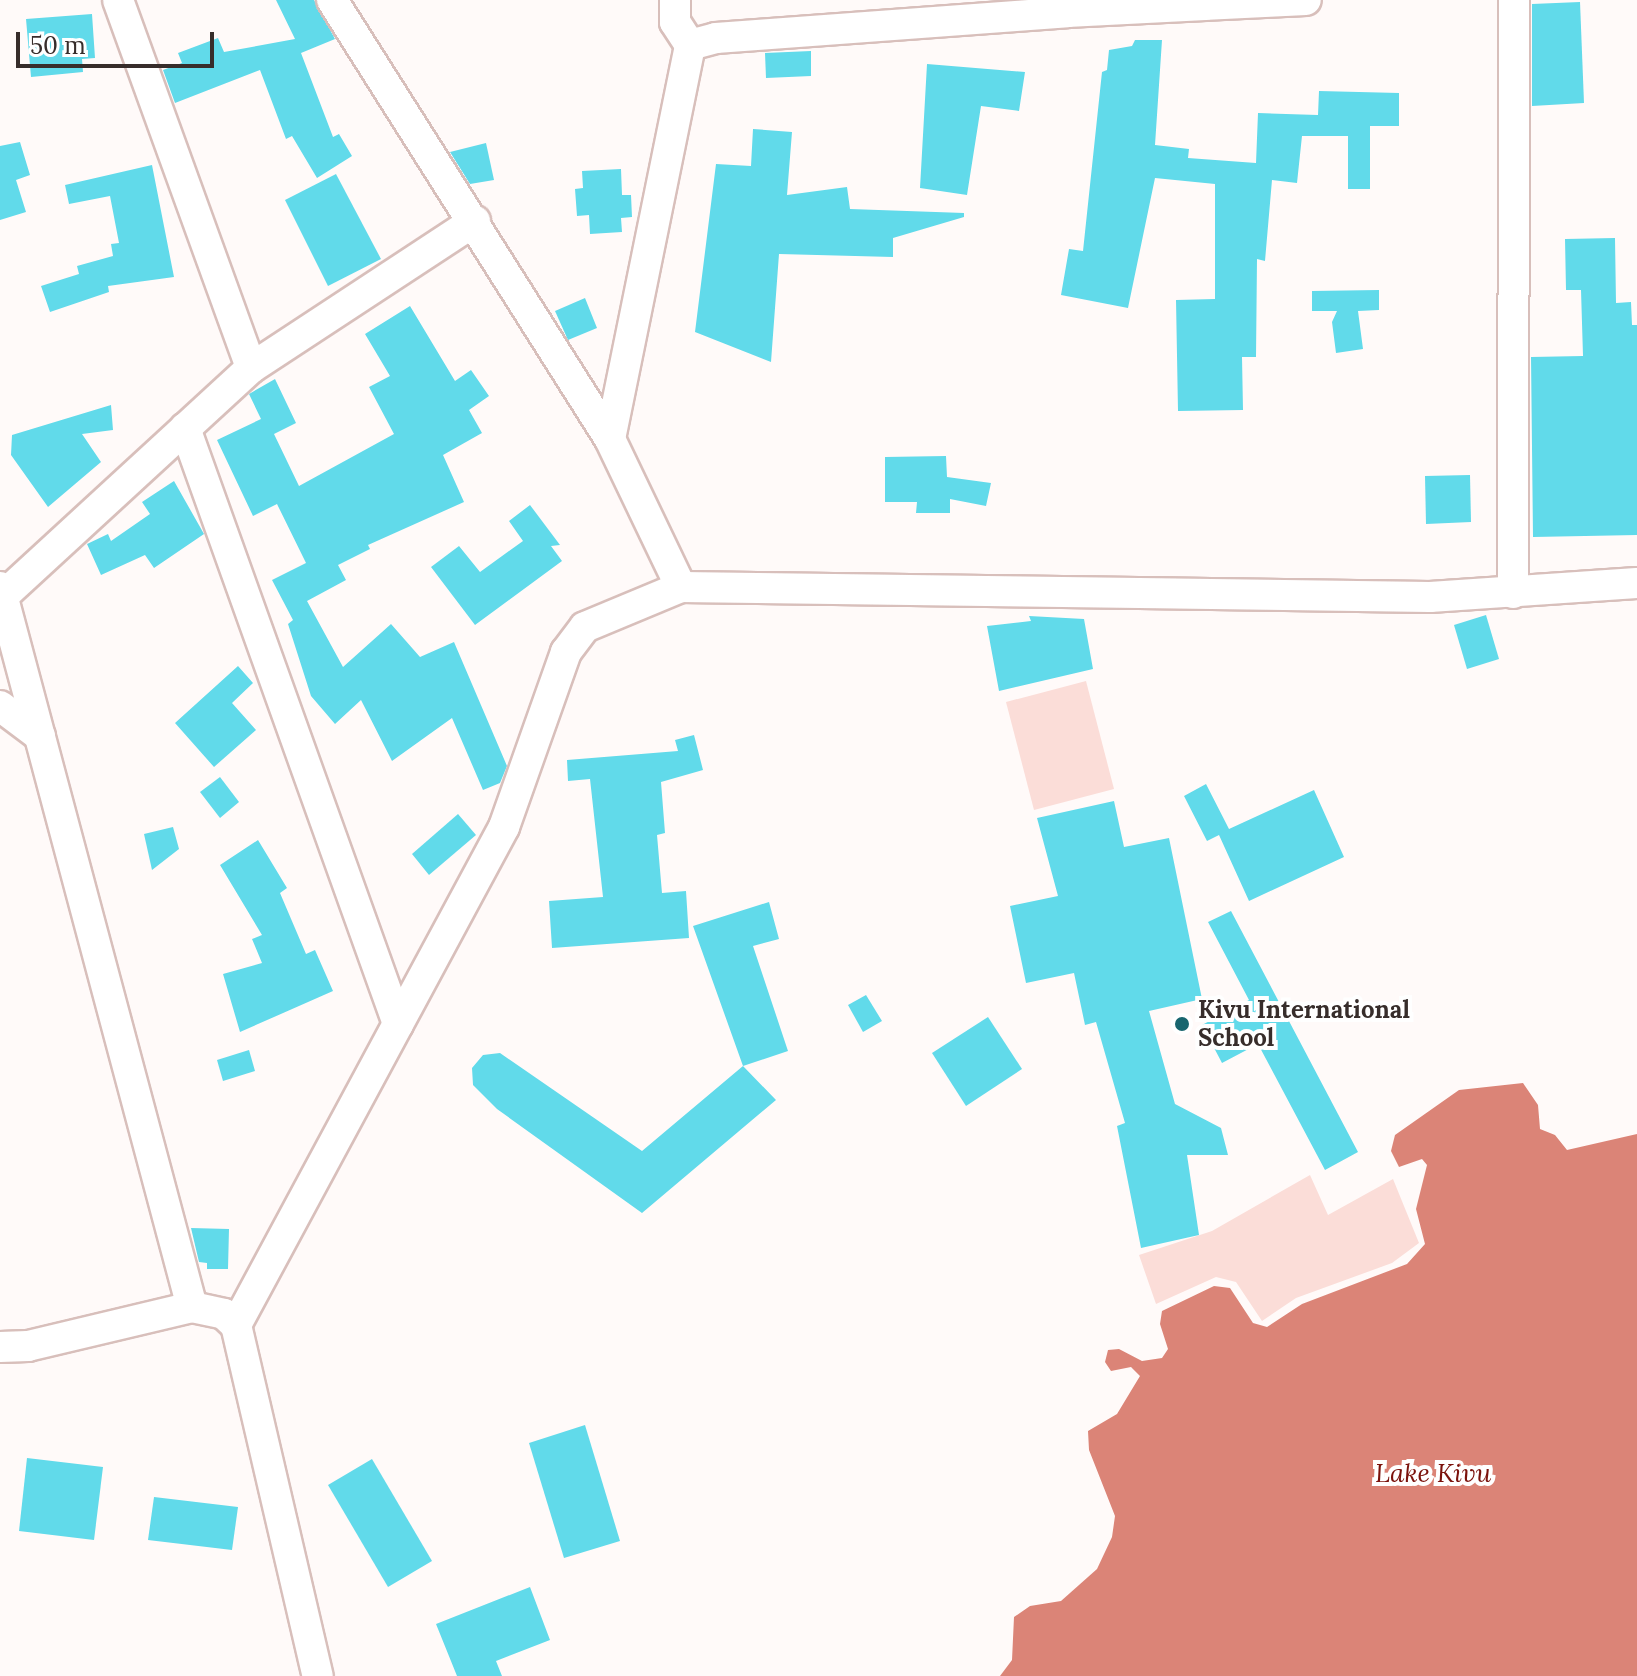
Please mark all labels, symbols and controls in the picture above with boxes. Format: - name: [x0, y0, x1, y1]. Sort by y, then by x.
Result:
- scale bar: [20, 16, 218, 66]
- text: 50 m: [30, 30, 86, 61]
- place label: Kivu International School: [1198, 996, 1410, 1052]
- marker: Kivu International School: [1173, 1015, 1191, 1033]
- water label: Lake Kivu: [1375, 1457, 1491, 1489]

